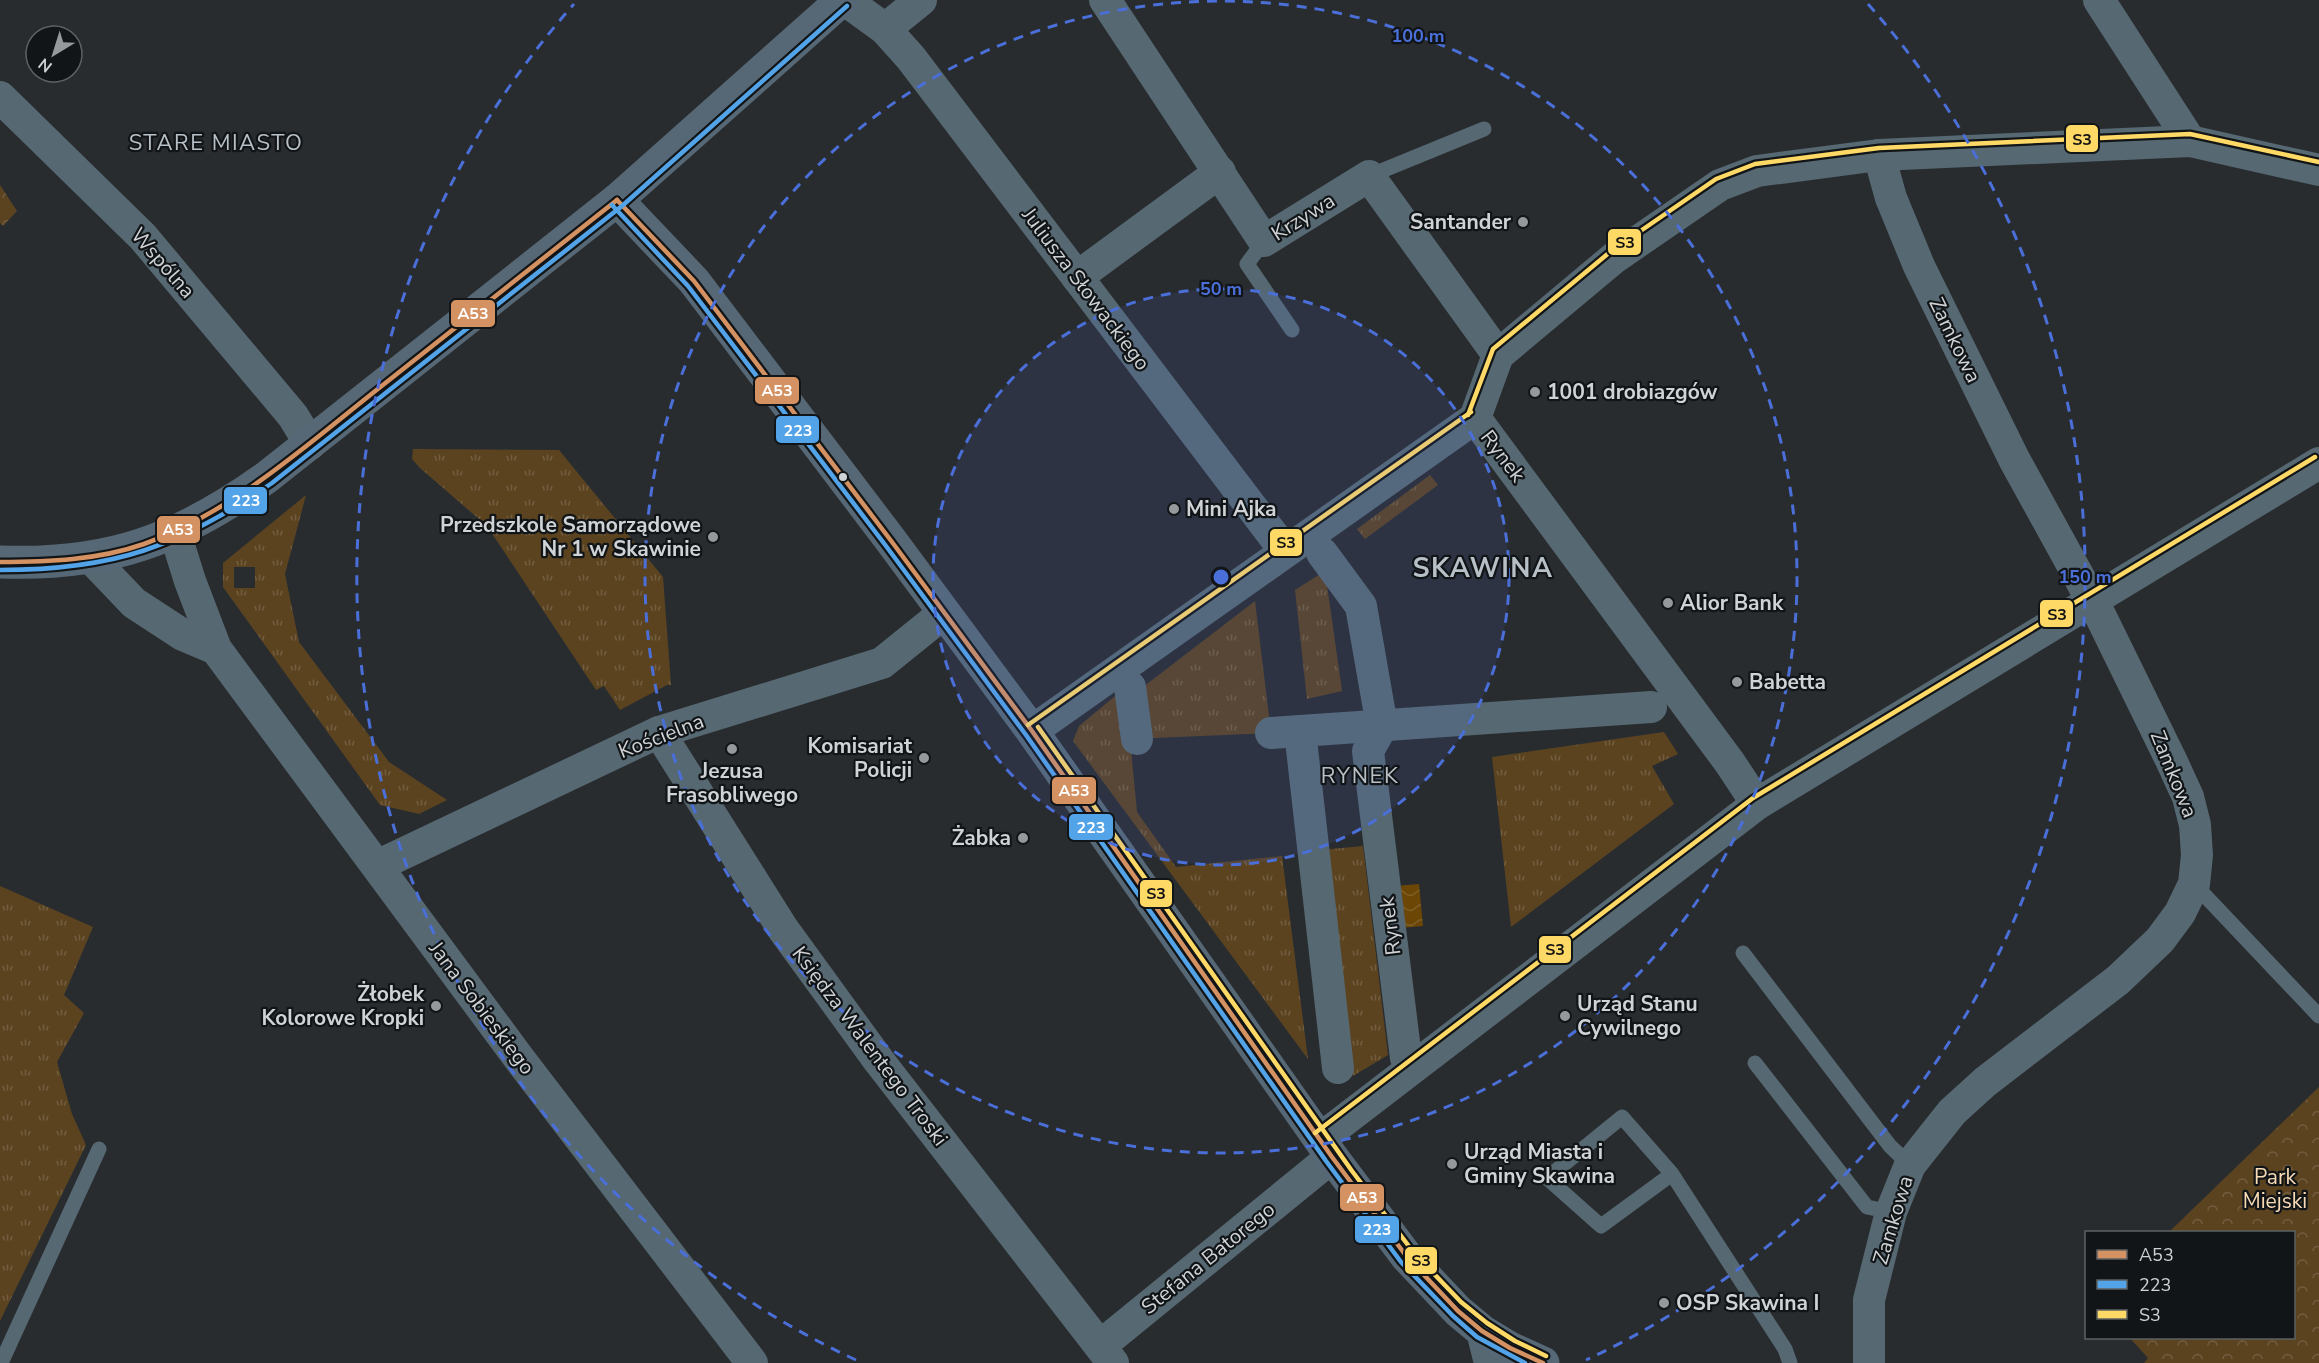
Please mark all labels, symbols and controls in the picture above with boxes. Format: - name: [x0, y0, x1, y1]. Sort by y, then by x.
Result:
- north arrow: [24, 24, 84, 84]
- text: 100 m: [1391, 24, 1445, 48]
- text: N: [34, 53, 57, 77]
- line badge: S3: [2065, 124, 2099, 153]
- district label: STARE MIASTO: [129, 128, 303, 158]
- text: S3: [2072, 129, 2092, 151]
- street label: Krzywa: [1266, 187, 1340, 247]
- street label: Juliusza Słowackiego: [1015, 201, 1156, 376]
- place label: Santander: [1410, 208, 1512, 236]
- marker: Santander: [1516, 215, 1530, 229]
- street label: Wspólna: [124, 222, 202, 304]
- line badge: S3: [1607, 228, 1642, 256]
- text: S3: [1615, 232, 1635, 254]
- text: 50 m: [1200, 277, 1242, 301]
- street label: Zamkowa: [1922, 293, 1988, 387]
- line badge: A53: [450, 299, 496, 328]
- text: A53: [457, 303, 489, 325]
- line badge: A53: [754, 376, 800, 405]
- place label: 1001 drobiazgów: [1547, 378, 1718, 406]
- text: A53: [761, 380, 793, 402]
- marker: 1001 drobiazgów: [1528, 385, 1542, 399]
- line badge: 223: [775, 415, 820, 444]
- text: 223: [784, 420, 812, 442]
- street label: Rynek: [1474, 424, 1532, 488]
- unlabelled marker: [837, 471, 849, 483]
- line badge: 223: [223, 486, 268, 515]
- text: 223: [232, 490, 260, 512]
- place label: Mini Ajka: [1186, 495, 1277, 523]
- marker: Mini Ajka: [1167, 502, 1181, 516]
- place label: Przedszkole Samorządowe Nr 1 w Skawinie: [440, 511, 701, 563]
- line badge: A53: [156, 515, 201, 544]
- text: A53: [162, 519, 194, 541]
- line badge: S3: [1269, 528, 1303, 557]
- marker: Przedszkole Samorządowe Nr 1 w Skawinie: [706, 530, 720, 544]
- text: S3: [1276, 532, 1296, 554]
- district label: SKAWINA: [1412, 550, 1554, 587]
- text: 150 m: [2058, 565, 2112, 589]
- centre of rings: [1211, 567, 1231, 587]
- place label: Alior Bank: [1680, 589, 1784, 617]
- marker: Alior Bank: [1661, 596, 1675, 610]
- line badge: S3: [2039, 599, 2074, 628]
- text: S3: [2047, 604, 2067, 626]
- place label: Babetta: [1749, 668, 1826, 696]
- marker: Babetta: [1730, 675, 1744, 689]
- street label: Kościelna: [614, 707, 708, 765]
- street label: Zamkowa: [2144, 726, 2204, 822]
- place label: Komisariat Policji: [808, 732, 913, 784]
- marker: Jezusa Frasobliwego: [725, 742, 739, 756]
- marker: Komisariat Policji: [917, 751, 931, 765]
- place label: Jezusa Frasobliwego: [666, 757, 798, 809]
- district label: RYNEK: [1321, 761, 1399, 791]
- line badge: A53: [1051, 776, 1097, 805]
- text: A53: [1058, 780, 1090, 802]
- line badge: 223: [1068, 813, 1114, 841]
- text: 223: [1077, 817, 1105, 839]
- place label: Żabka: [952, 824, 1011, 852]
- marker: Żabka: [1016, 831, 1030, 845]
- line badge: S3: [1139, 879, 1173, 908]
- text: S3: [1146, 883, 1166, 905]
- street label: Rynek: [1372, 895, 1407, 957]
- street label: Jana Sobieskiego: [422, 935, 541, 1080]
- line badge: S3: [1538, 935, 1572, 964]
- text: S3: [1545, 939, 1565, 961]
- street label: Księdza Walentego Troski: [786, 941, 954, 1151]
- place label: Żłobek Kolorowe Kropki: [262, 980, 425, 1032]
- place label: Urząd Stanu Cywilnego: [1577, 990, 1698, 1042]
- marker: Żłobek Kolorowe Kropki: [429, 999, 443, 1013]
- marker: Urząd Stanu Cywilnego: [1558, 1009, 1572, 1023]
- place label: Urząd Miasta i Gminy Skawina: [1464, 1138, 1615, 1190]
- marker: Urząd Miasta i Gminy Skawina: [1445, 1157, 1459, 1171]
- park label: Park Miejski: [2243, 1163, 2307, 1215]
- street label: Zamkowa: [1866, 1172, 1920, 1268]
- line badge: A53: [1339, 1183, 1385, 1212]
- text: A53: [1346, 1187, 1378, 1209]
- street label: Stefana Batorego: [1135, 1195, 1281, 1321]
- line badge: 223: [1354, 1215, 1400, 1244]
- text: 223: [1363, 1219, 1391, 1241]
- legend: [2085, 1231, 2295, 1339]
- text: A53: [2139, 1243, 2174, 1267]
- line badge: S3: [1404, 1246, 1438, 1275]
- text: S3: [1411, 1250, 1431, 1272]
- text: 223: [2139, 1273, 2171, 1297]
- place label: OSP Skawina I: [1676, 1289, 1820, 1317]
- marker: OSP Skawina I: [1657, 1296, 1671, 1310]
- text: S3: [2139, 1303, 2161, 1327]

